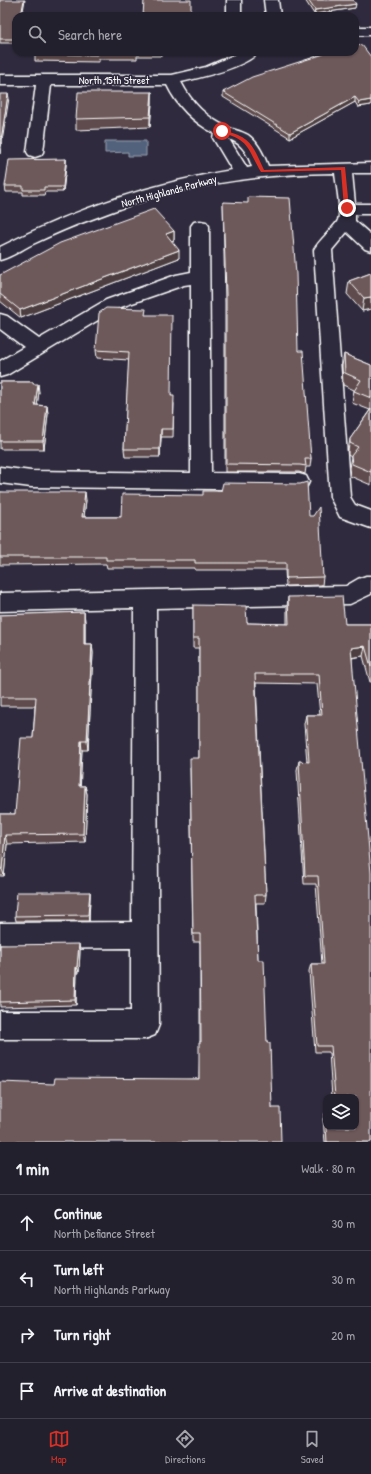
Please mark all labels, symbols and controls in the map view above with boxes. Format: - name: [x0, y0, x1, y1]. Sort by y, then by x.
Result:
- search box: [12, 12, 359, 56]
- icon: search: [26, 23, 48, 45]
- text: Search here: [58, 24, 122, 45]
- street label: North 15th Street: [79, 73, 150, 87]
- route start: [213, 122, 231, 140]
- street label: North Highlands Parkway: [120, 171, 219, 210]
- route end: [338, 199, 356, 217]
- map controls: [323, 1094, 359, 1130]
- button: layers: [323, 1094, 359, 1130]
- text: 1 min: [16, 1157, 49, 1180]
- text: Walk · 80 m: [301, 1159, 355, 1177]
- text: Continue: [54, 1203, 102, 1224]
- icon: ahead: [16, 1212, 38, 1234]
- text: 30 m: [332, 1214, 355, 1232]
- text: North Defiance Street: [54, 1224, 155, 1242]
- text: Turn left: [54, 1259, 104, 1280]
- icon: left: [16, 1268, 38, 1290]
- text: 30 m: [332, 1270, 355, 1288]
- text: North Highlands Parkway: [54, 1280, 170, 1298]
- icon: right: [16, 1324, 38, 1346]
- text: Turn right: [54, 1324, 110, 1345]
- text: 20 m: [331, 1326, 355, 1344]
- icon: arrive: [16, 1380, 38, 1402]
- text: Arrive at destination: [54, 1380, 166, 1401]
- tab: Map: [48, 1428, 70, 1466]
- tab: Directions: [165, 1428, 206, 1466]
- tab: Saved: [301, 1428, 323, 1466]

